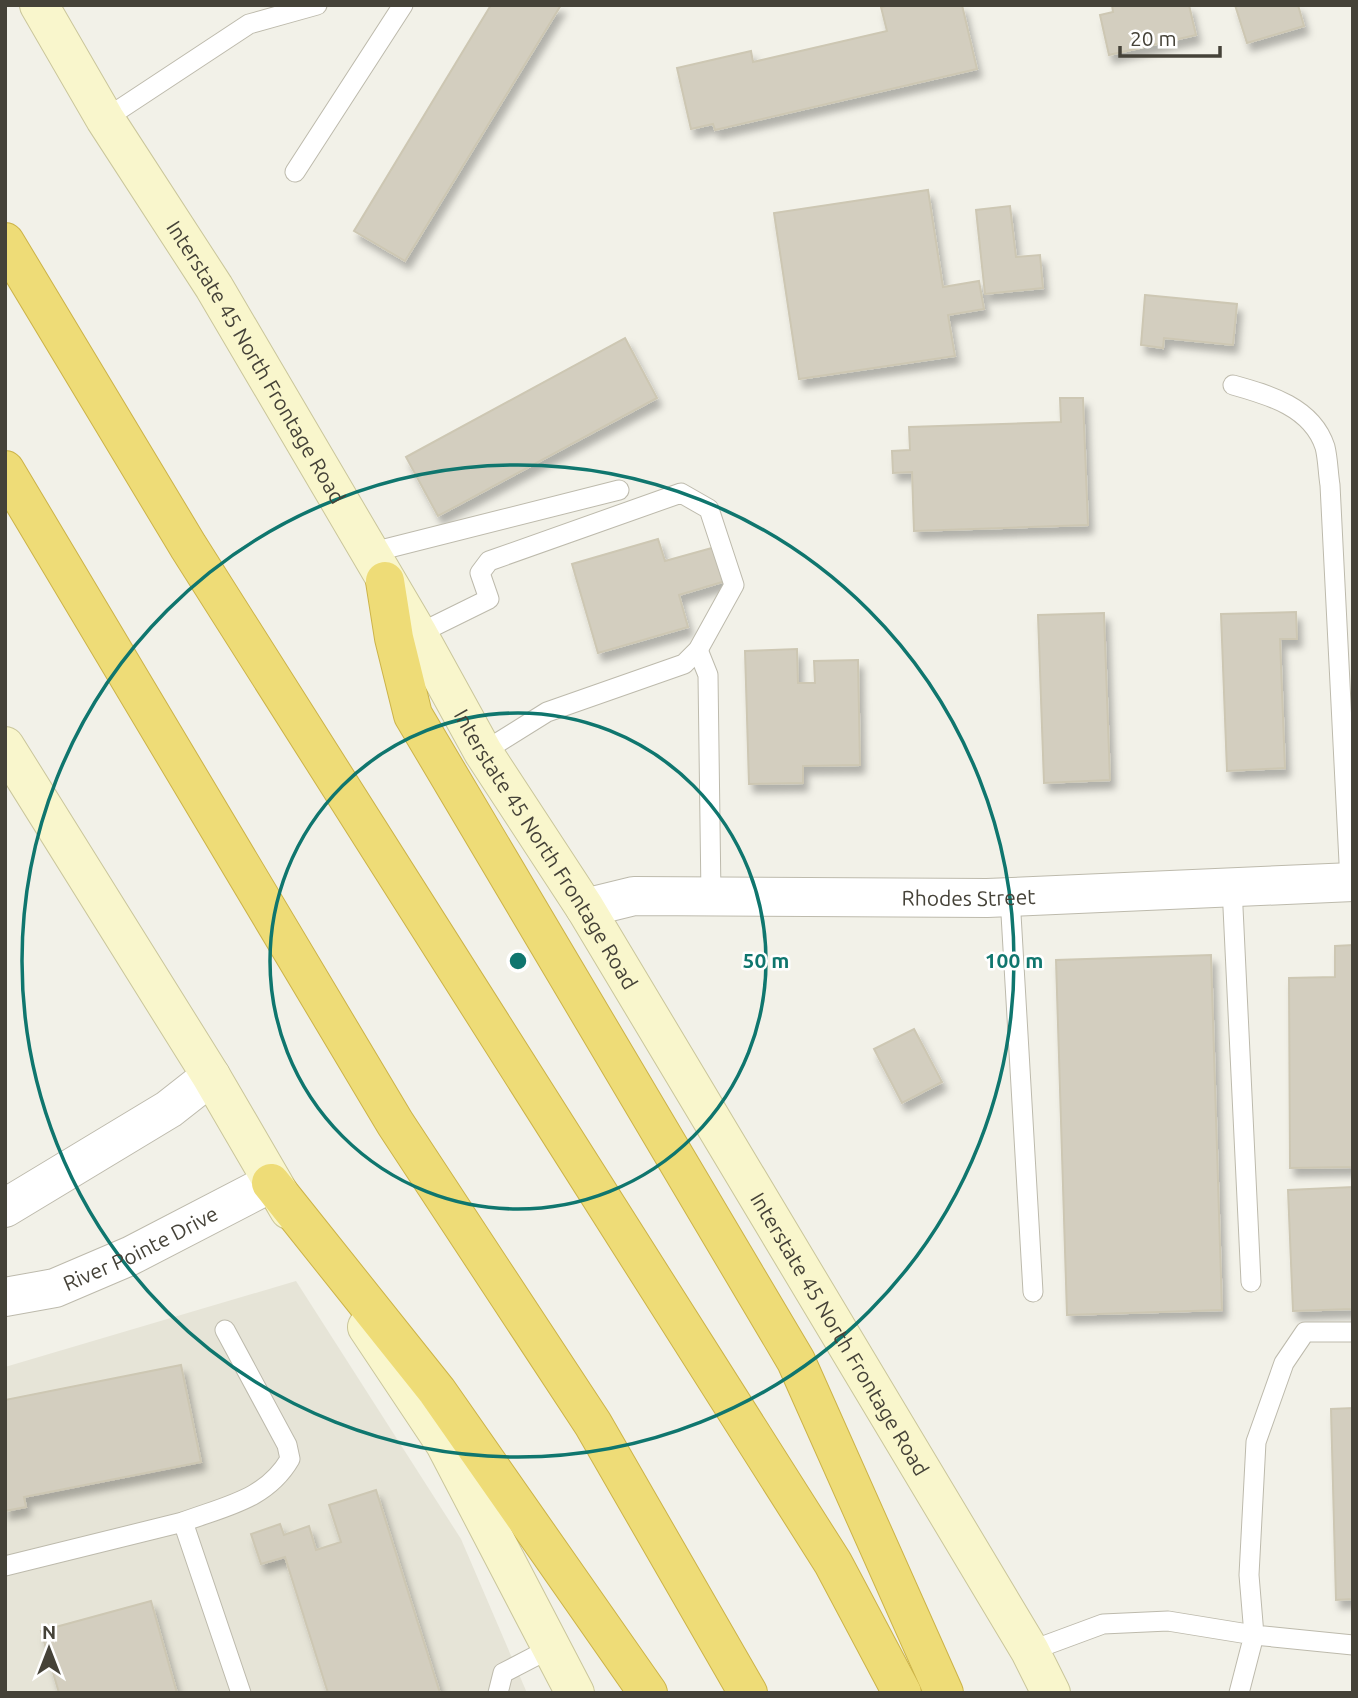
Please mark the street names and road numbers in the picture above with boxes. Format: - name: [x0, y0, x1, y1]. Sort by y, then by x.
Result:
- street label: Interstate 45 North Frontage Road: [162, 216, 350, 508]
- street label: Interstate 45 North Frontage Road: [450, 705, 643, 993]
- street label: Rhodes Street: [902, 884, 1036, 910]
- street label: Interstate 45 North Frontage Road: [746, 1188, 934, 1480]
- street label: River Pointe Drive: [59, 1201, 222, 1295]

